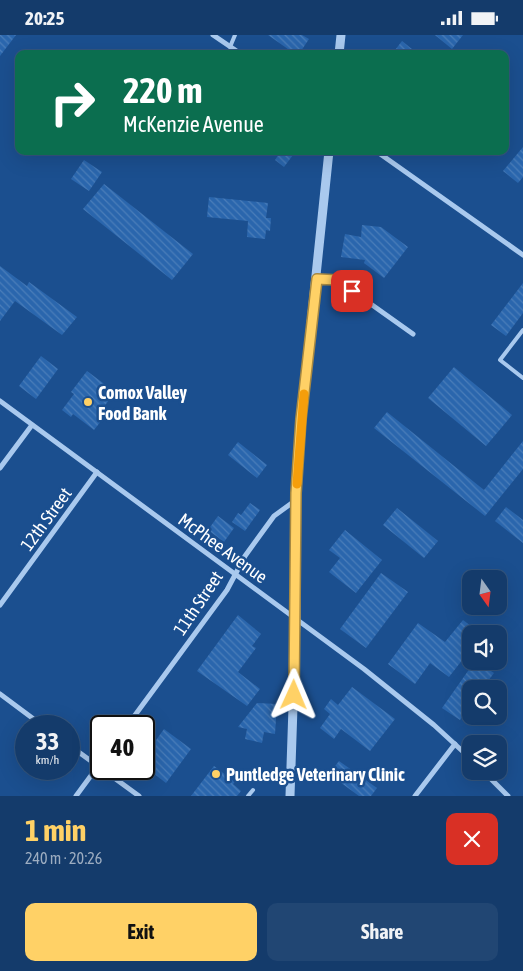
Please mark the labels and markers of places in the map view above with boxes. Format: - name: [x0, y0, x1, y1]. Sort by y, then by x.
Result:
- pin: [331, 270, 373, 312]
- place label: Comox Valley Food Bank: [98, 382, 188, 424]
- marker: Comox Valley Food Bank: [82, 396, 94, 408]
- place label: Puntledge Veterinary Clinic: [226, 764, 405, 785]
- marker: Puntledge Veterinary Clinic: [210, 768, 222, 780]

